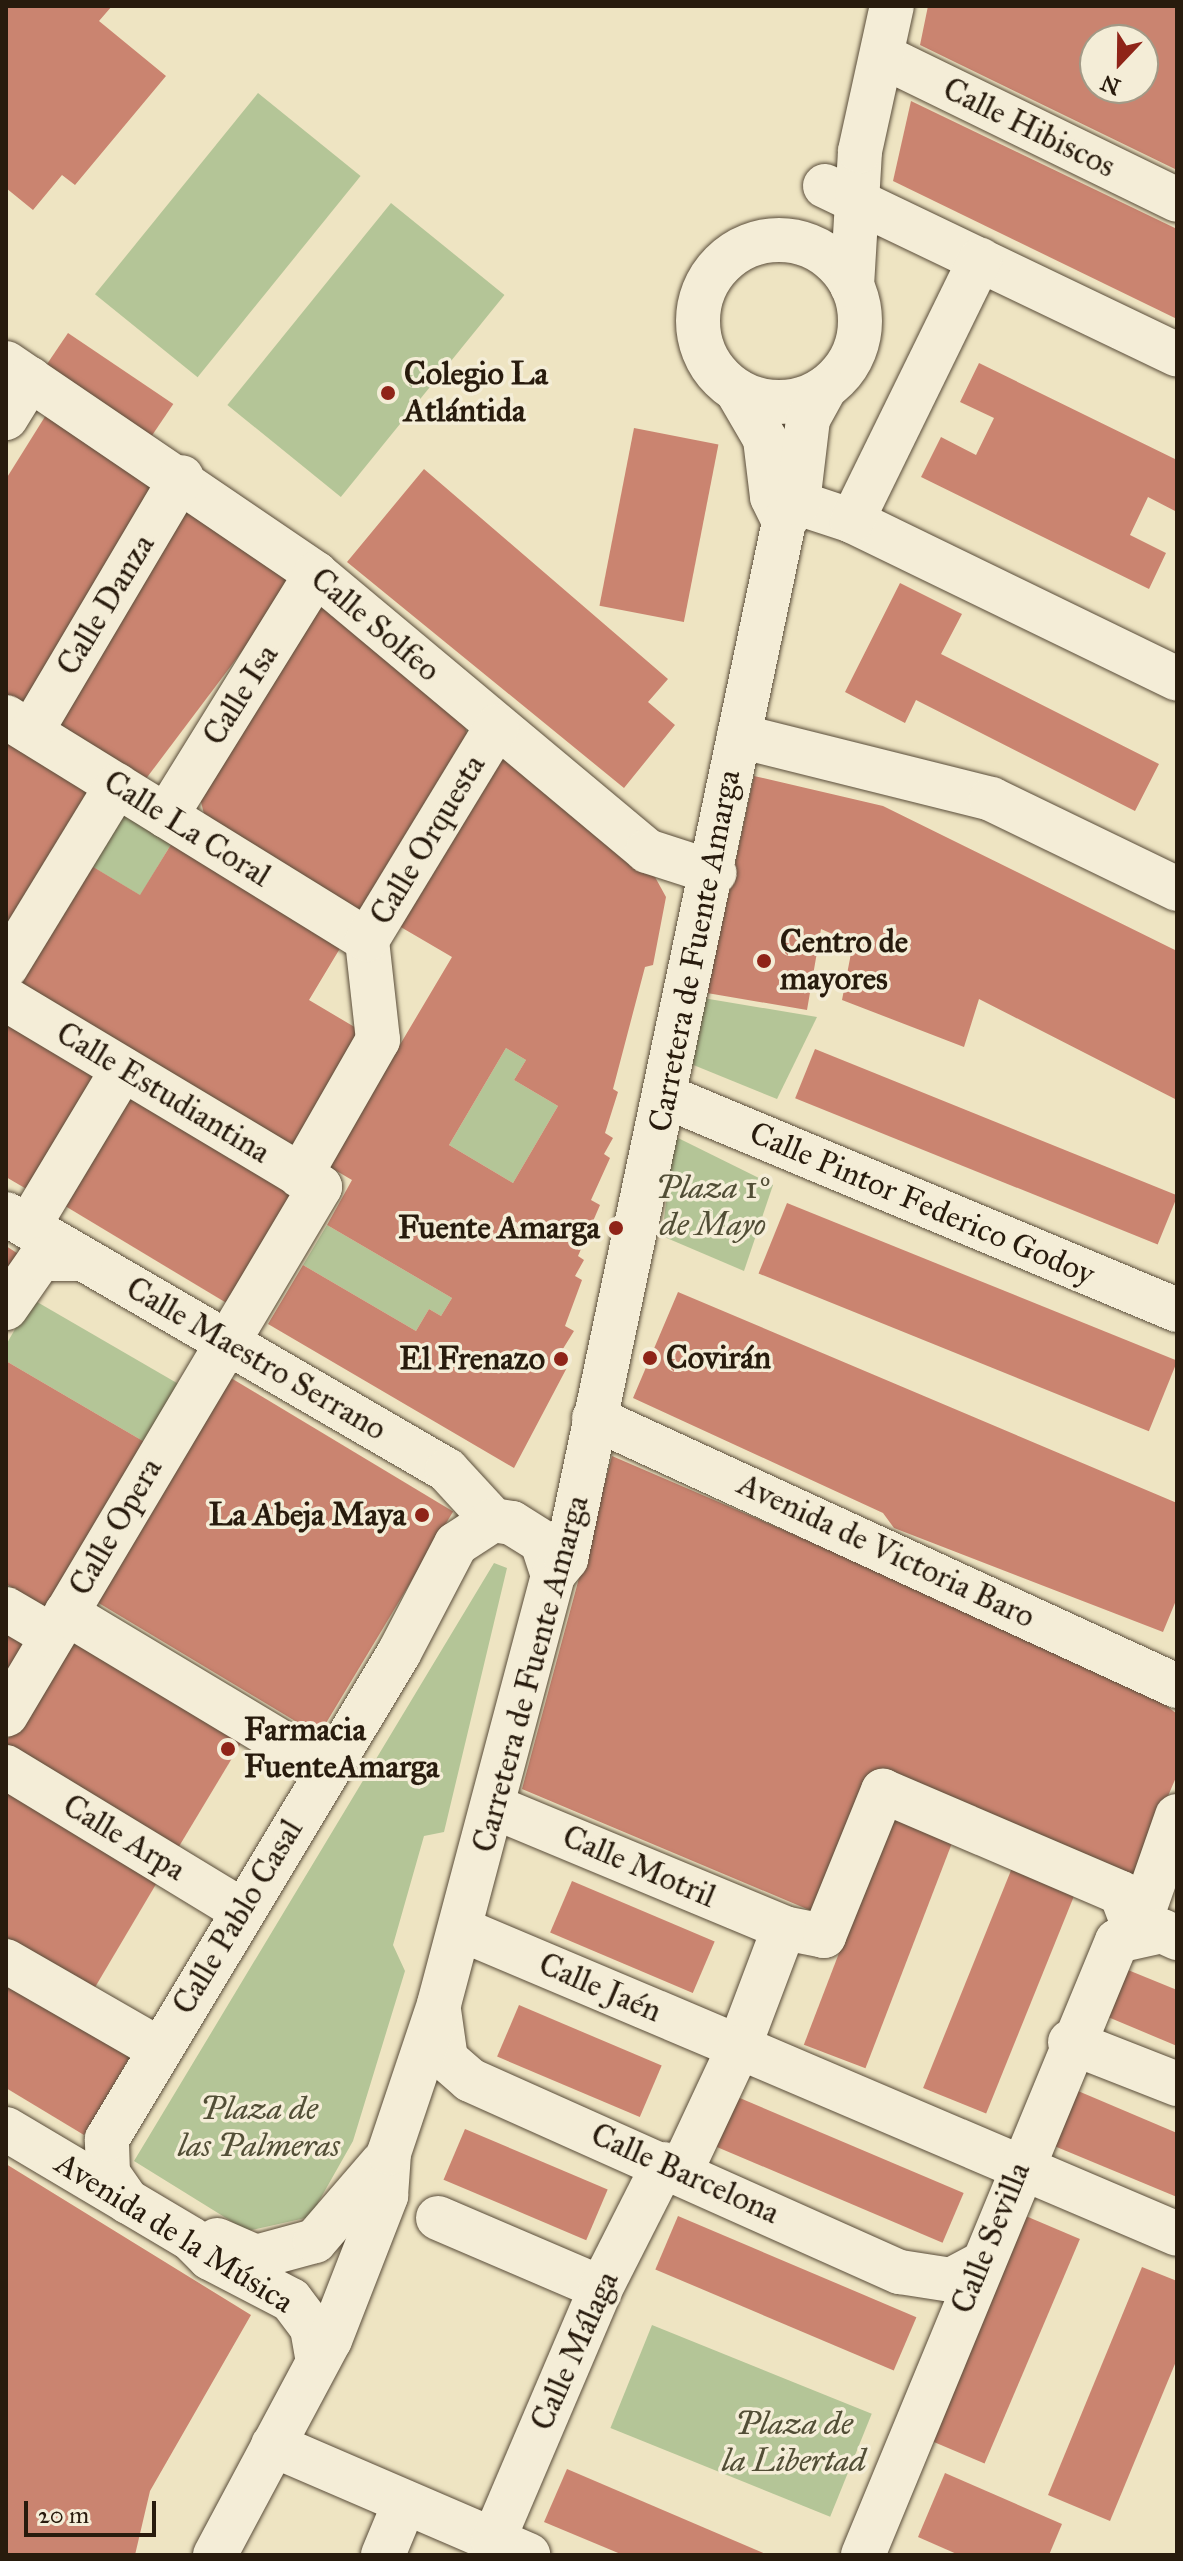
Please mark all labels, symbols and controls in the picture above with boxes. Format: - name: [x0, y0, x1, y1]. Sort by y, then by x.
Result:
- north arrow: [1079, 24, 1159, 104]
- text: N: [1097, 69, 1124, 101]
- street label: Calle Hibiscos: [937, 70, 1121, 186]
- place label: Colegio La Atlántida: [404, 356, 548, 431]
- marker: Colegio La Atlántida: [379, 384, 397, 402]
- street label: Calle Danza: [49, 528, 163, 682]
- street label: Calle Solfeo: [303, 560, 447, 690]
- street label: Calle Isa: [195, 638, 287, 752]
- street label: Calle Orquesta: [362, 748, 494, 932]
- street label: Calle La Coral: [97, 763, 277, 895]
- street label: Carretera de Fuente Amarga: [641, 767, 749, 1135]
- place label: Centro de mayores: [780, 924, 908, 999]
- marker: Centro de mayores: [755, 952, 773, 970]
- street label: Calle Estudiantina: [49, 1014, 277, 1172]
- street label: Calle Pintor Federico Godoy: [744, 1114, 1100, 1294]
- park label: Plaza 1º de Mayo: [656, 1170, 770, 1245]
- place label: Fuente Amarga: [398, 1209, 600, 1247]
- marker: Fuente Amarga: [607, 1219, 625, 1237]
- street label: Calle Maestro Serrano: [119, 1269, 393, 1449]
- place label: Covirán: [666, 1339, 771, 1377]
- place label: El Frenazo: [399, 1340, 545, 1378]
- marker: Covirán: [641, 1349, 659, 1367]
- marker: El Frenazo: [552, 1350, 570, 1368]
- street label: Calle Opera: [61, 1452, 171, 1602]
- street label: Avenida de Victoria Baro: [731, 1465, 1041, 1637]
- street label: Carretera de Fuente Amarga: [465, 1491, 597, 1857]
- place label: La Abeja Maya: [209, 1496, 406, 1534]
- marker: La Abeja Maya: [413, 1506, 431, 1524]
- place label: Farmacia FuenteAmarga: [244, 1712, 439, 1787]
- marker: Farmacia FuenteAmarga: [219, 1740, 237, 1758]
- street label: Calle Arpa: [56, 1787, 192, 1889]
- street label: Calle Pablo Casal: [165, 1813, 311, 2021]
- street label: Calle Motril: [557, 1818, 721, 1916]
- street label: Calle Jaén: [533, 1945, 667, 2031]
- park label: Plaza de las Palmeras: [178, 2091, 340, 2166]
- street label: Calle Barcelona: [585, 2115, 785, 2233]
- street label: Avenida de la Música: [48, 2144, 300, 2322]
- street label: Calle Sevilla: [943, 2157, 1039, 2319]
- street label: Calle Málaga: [523, 2266, 627, 2436]
- park label: Plaza de la Libertad: [722, 2406, 866, 2481]
- scale bar: [28, 2485, 160, 2535]
- text: 20 m: [38, 2500, 89, 2530]

